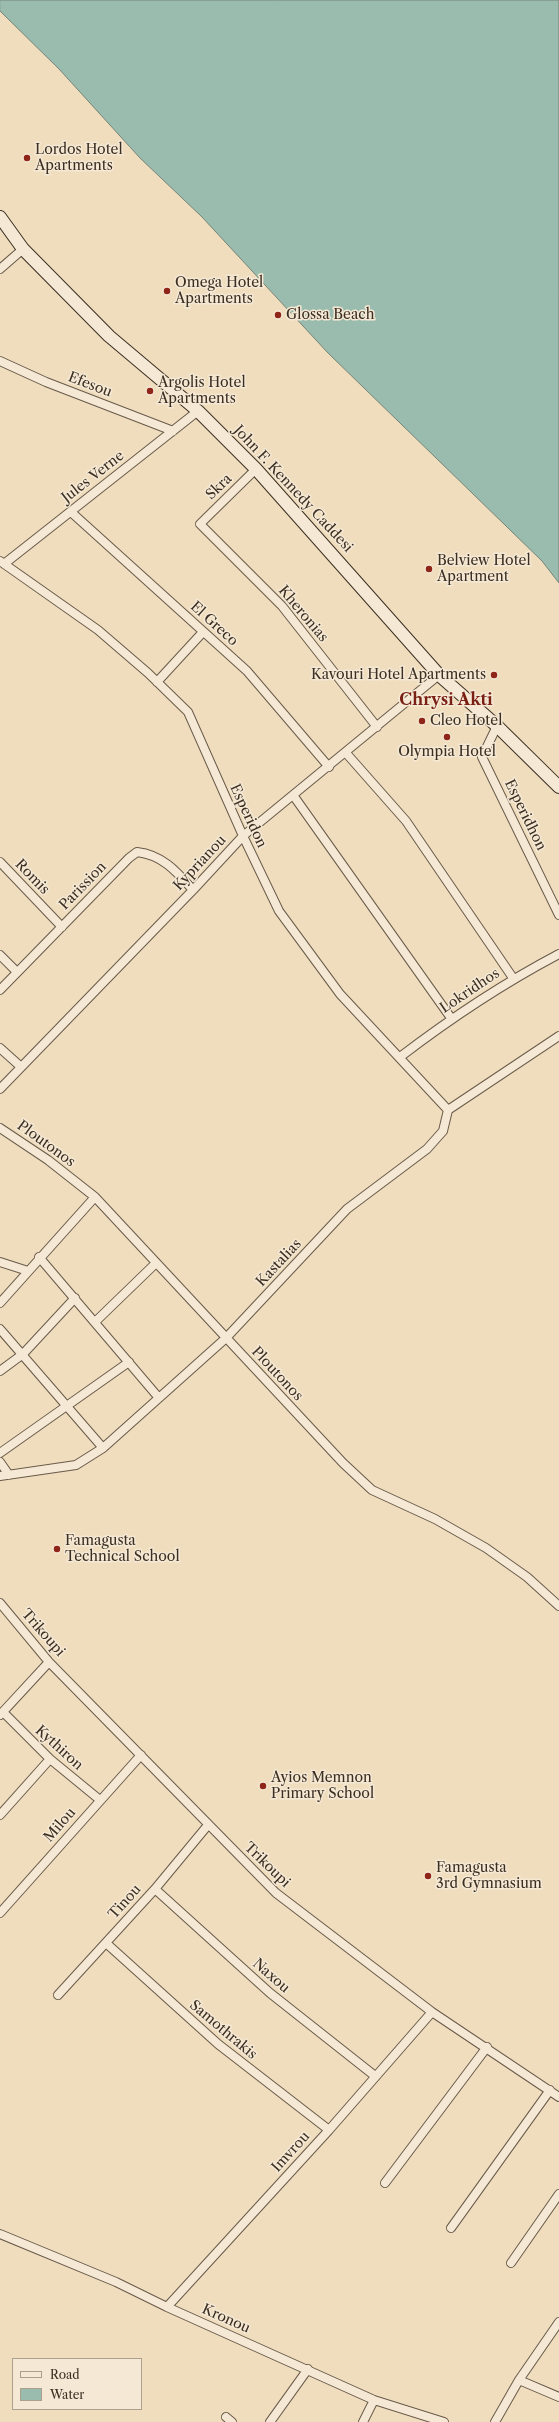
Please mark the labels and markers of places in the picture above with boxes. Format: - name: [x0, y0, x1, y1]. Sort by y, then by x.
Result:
- place label: Lordos Hotel Apartments: [35, 142, 123, 174]
- marker: Lordos Hotel Apartments: [22, 153, 32, 163]
- place label: Omega Hotel Apartments: [175, 275, 263, 308]
- marker: Omega Hotel Apartments: [162, 286, 172, 296]
- place label: Glossa Beach: [286, 307, 374, 323]
- marker: Glossa Beach: [273, 310, 283, 320]
- place label: Argolis Hotel Apartments: [158, 375, 246, 408]
- marker: Argolis Hotel Apartments: [145, 386, 155, 396]
- place label: Belview Hotel Apartment: [437, 553, 531, 586]
- marker: Belview Hotel Apartment: [424, 564, 434, 574]
- place label: Kavouri Hotel Apartments: [311, 667, 486, 683]
- marker: Kavouri Hotel Apartments: [489, 670, 499, 680]
- place label: Cleo Hotel: [430, 713, 502, 729]
- marker: Cleo Hotel: [417, 716, 427, 726]
- marker: Olympia Hotel: [442, 732, 452, 742]
- place label: Olympia Hotel: [398, 744, 496, 760]
- place label: Famagusta Technical School: [65, 1533, 180, 1566]
- marker: Famagusta Technical School: [52, 1544, 62, 1554]
- place label: Ayios Memnon Primary School: [271, 1770, 374, 1802]
- marker: Ayios Memnon Primary School: [258, 1781, 268, 1791]
- place label: Famagusta 3rd Gymnasium: [436, 1860, 542, 1892]
- marker: Famagusta 3rd Gymnasium: [423, 1871, 433, 1881]

